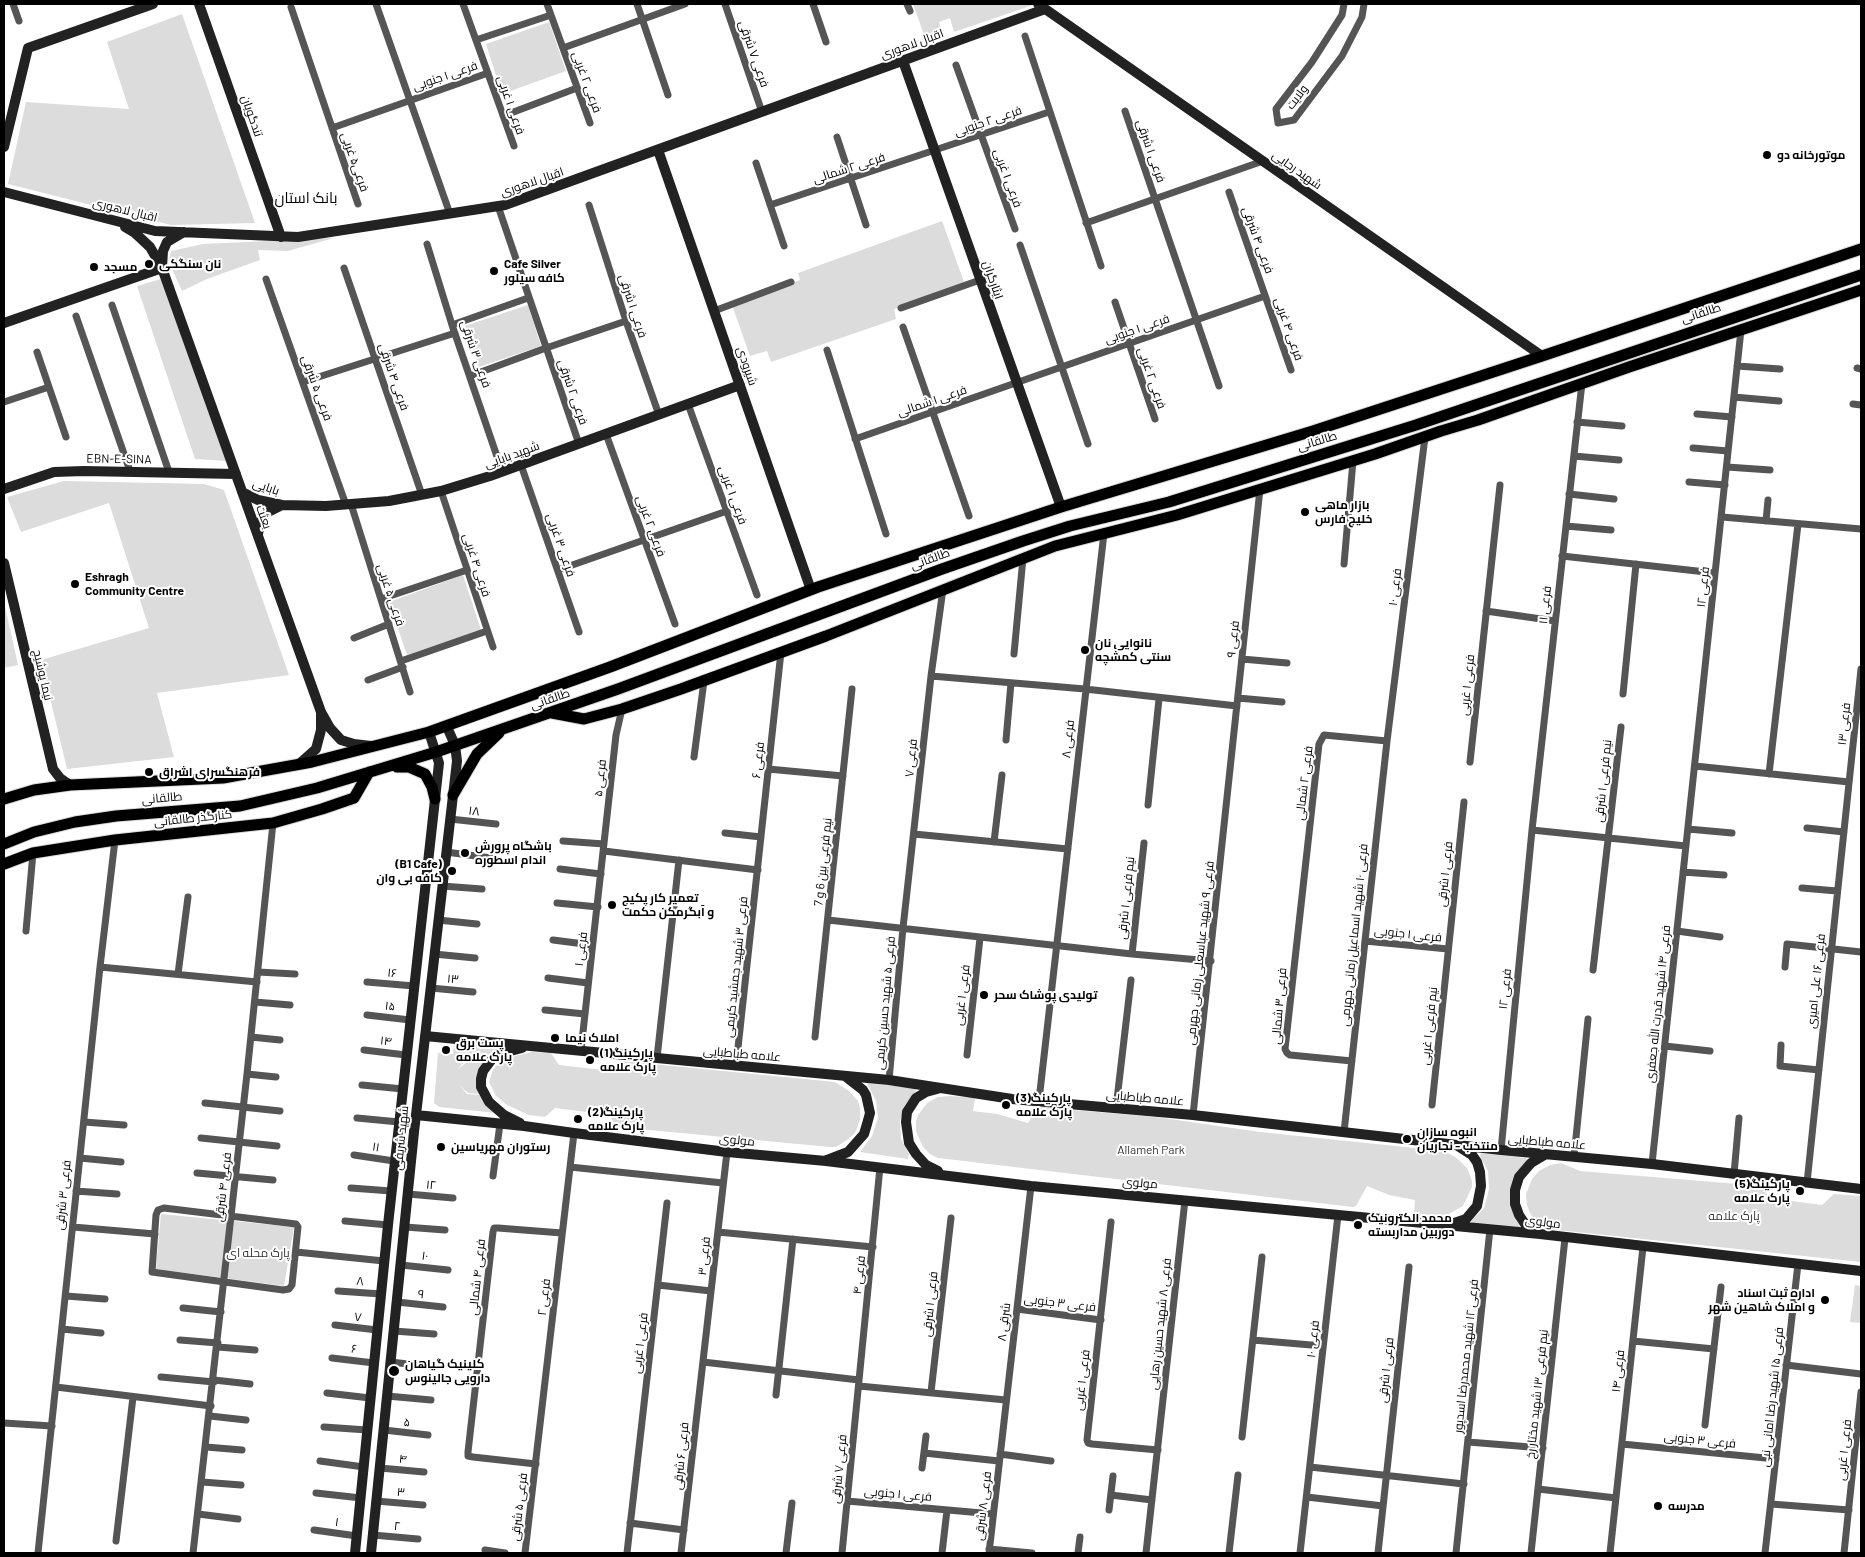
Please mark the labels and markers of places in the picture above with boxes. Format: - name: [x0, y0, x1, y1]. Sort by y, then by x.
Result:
- place label: موتورخانه دو: [1777, 148, 1846, 162]
- marker: موتورخانه دو: [1761, 149, 1773, 161]
- place label: نان سنگکی: [159, 257, 221, 271]
- place label: Cafe Silver کافه سیلور: [504, 257, 565, 285]
- marker: نان سنگکی: [143, 258, 155, 270]
- place label: مسجد: [104, 260, 137, 274]
- marker: مسجد: [88, 261, 100, 273]
- marker: Cafe Silver کافه سیلور: [488, 265, 500, 277]
- place label: بازار ماهی خلیج فارس: [1315, 498, 1372, 526]
- marker: بازار ماهی خلیج فارس: [1299, 506, 1311, 518]
- place label: Eshragh Community Centre: [85, 570, 184, 598]
- marker: Eshragh Community Centre: [69, 578, 81, 590]
- place label: نانوایی نان سنتی کمشچه: [1095, 636, 1171, 664]
- marker: نانوایی نان سنتی کمشچه: [1079, 644, 1091, 656]
- place label: فرهنگسرای اشراق: [159, 765, 260, 779]
- marker: فرهنگسرای اشراق: [143, 766, 155, 778]
- place label: باشگاه پرورش اندام اسطوره: [475, 839, 552, 867]
- marker: باشگاه پرورش اندام اسطوره: [459, 847, 471, 859]
- place label: (B1 Cafe) کافه بی وان: [376, 857, 442, 885]
- marker: (B1 Cafe) کافه بی وان: [446, 865, 458, 877]
- place label: تعمیر کار پکیج و آبگرمکن حکمت: [622, 891, 714, 919]
- marker: تعمیر کار پکیج و آبگرمکن حکمت: [606, 899, 618, 911]
- place label: تولیدی پوشاک سحر: [994, 988, 1097, 1002]
- marker: تولیدی پوشاک سحر: [978, 989, 990, 1001]
- place label: املاک نیما: [565, 1031, 619, 1045]
- marker: املاک نیما: [549, 1032, 561, 1044]
- place label: پست برق پارک علامه: [456, 1036, 512, 1064]
- marker: پست برق پارک علامه: [440, 1044, 452, 1056]
- place label: پارکینگ(1) پارک علامه: [600, 1046, 656, 1074]
- marker: پارکینگ(1) پارک علامه: [584, 1054, 596, 1066]
- place label: پارکینگ(3) پارک علامه: [1016, 1091, 1072, 1119]
- marker: پارکینگ(3) پارک علامه: [1000, 1099, 1012, 1111]
- place label: پارکینگ(2) پارک علامه: [588, 1105, 644, 1133]
- marker: پارکینگ(2) پارک علامه: [572, 1113, 584, 1125]
- place label: انبوه سازان منتخب - نجاریان: [1417, 1125, 1498, 1153]
- marker: انبوه سازان منتخب - نجاریان: [1401, 1133, 1413, 1145]
- place label: رستوران مهریاسین: [451, 1140, 550, 1154]
- marker: رستوران مهریاسین: [435, 1141, 447, 1153]
- place label: پارکینگ(5) پارک علامه: [1734, 1177, 1790, 1205]
- marker: پارکینگ(5) پارک علامه: [1794, 1185, 1806, 1197]
- place label: محمد الکترونیک دوربین مداربسته: [1368, 1211, 1454, 1239]
- marker: محمد الکترونیک دوربین مداربسته: [1352, 1219, 1364, 1231]
- place label: اداره ثبت اسناد و املاک شاهین شهر: [1708, 1286, 1815, 1314]
- marker: اداره ثبت اسناد و املاک شاهین شهر: [1819, 1294, 1831, 1306]
- place label: کلینیک گیاهان دارویی جالینوس: [405, 1357, 490, 1385]
- marker: کلینیک گیاهان دارویی جالینوس: [387, 1364, 401, 1378]
- place label: مدرسه: [1668, 1499, 1705, 1513]
- marker: مدرسه: [1652, 1500, 1664, 1512]

